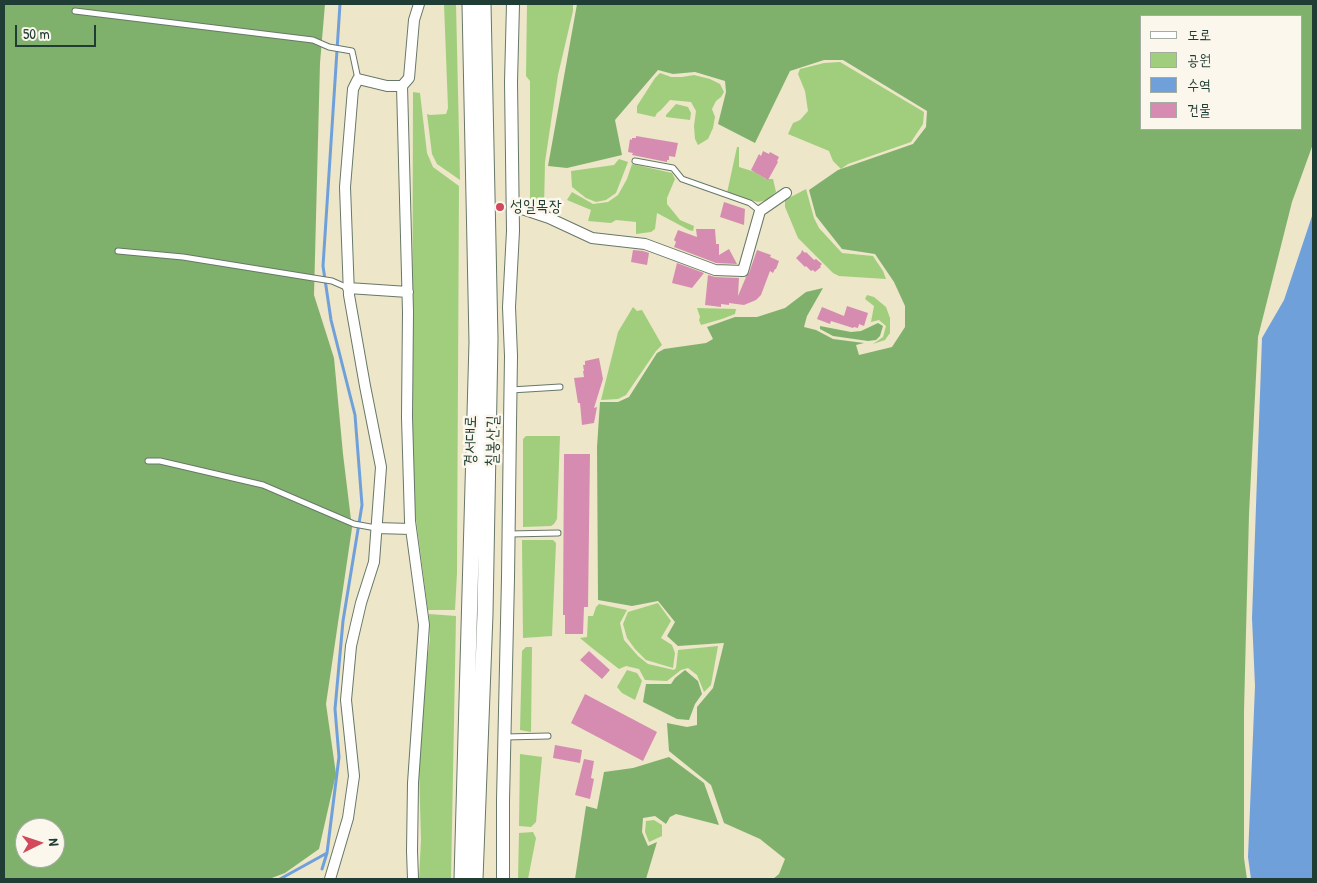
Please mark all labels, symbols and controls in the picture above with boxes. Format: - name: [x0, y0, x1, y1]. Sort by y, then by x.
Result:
- scale bar: [18, 15, 99, 47]
- legend: [1140, 15, 1302, 130]
- text: 50 m: [23, 23, 50, 44]
- text: 도로: [1187, 24, 1211, 45]
- text: 공원: [1187, 49, 1211, 70]
- text: 수역: [1187, 74, 1211, 95]
- text: 건물: [1187, 99, 1211, 120]
- place label: 성일목장: [510, 197, 562, 217]
- marker: 성일목장: [494, 201, 506, 213]
- street label: 경서대로: [461, 415, 481, 467]
- street label: 칠봉산길: [483, 415, 503, 467]
- north arrow: [15, 818, 65, 868]
- text: N: [45, 838, 64, 846]

